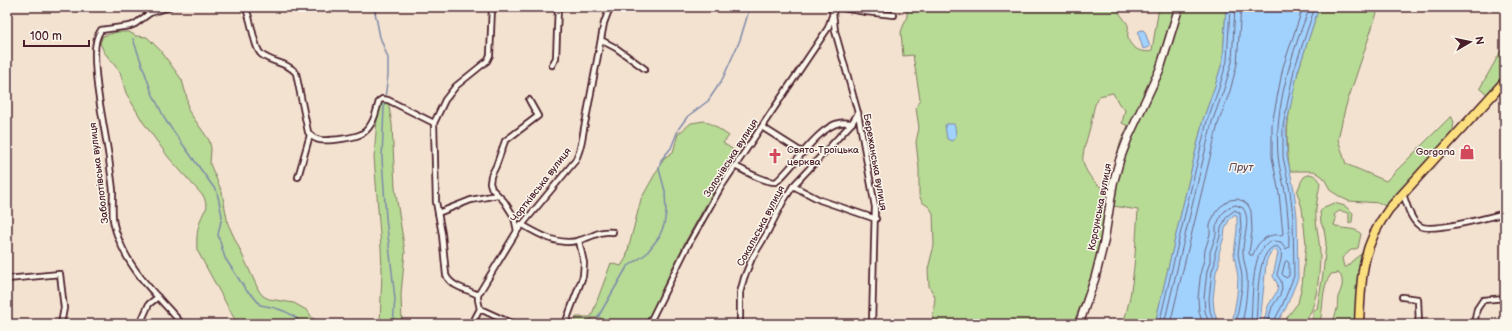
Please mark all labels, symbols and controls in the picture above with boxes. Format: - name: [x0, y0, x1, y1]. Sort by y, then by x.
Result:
- scale bar: [24, 22, 89, 48]
- north arrow: [1450, 22, 1490, 62]
- text: 100 m: [30, 29, 62, 44]
- text: N: [1472, 35, 1486, 46]
- street label: Бережанська вулиця: [861, 113, 890, 212]
- street label: Золочівська вулиця: [701, 116, 761, 199]
- street label: Заболотівська вулиця: [87, 121, 111, 224]
- shop icon: Gorgona: [1458, 143, 1476, 161]
- place label: Свято-Троїцька церква: [787, 144, 859, 168]
- street label: Чортківська вулиця: [508, 145, 574, 225]
- place label: Gorgona: [1416, 146, 1455, 158]
- church icon: Свято-Троїцька церква: [766, 147, 784, 165]
- water label: Прут: [1229, 161, 1254, 174]
- street label: Корсунська вулиця: [1086, 162, 1114, 252]
- street label: Сокальська вулиця: [735, 183, 788, 268]

